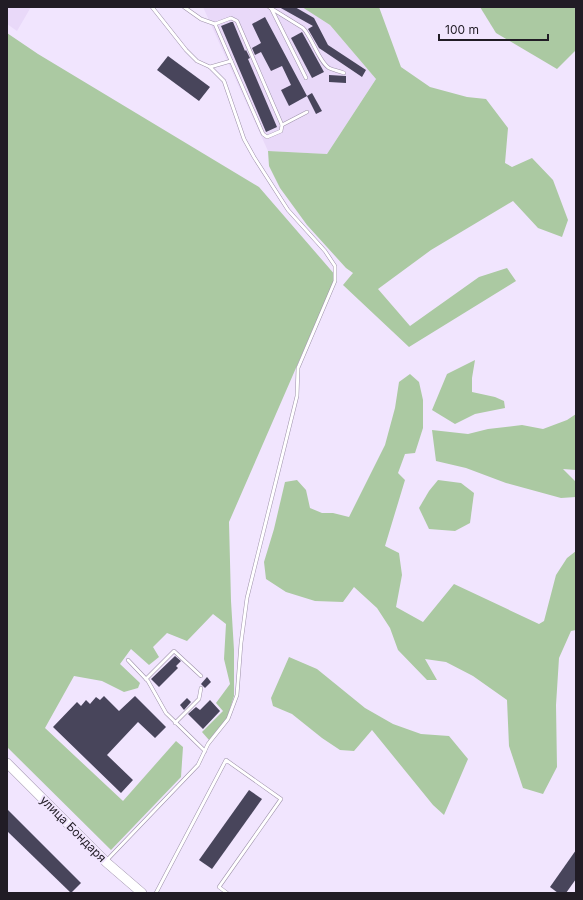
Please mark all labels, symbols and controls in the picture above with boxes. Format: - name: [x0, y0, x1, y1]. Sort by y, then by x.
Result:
- scale bar: [439, 16, 548, 42]
- text: 100 m: [445, 22, 479, 37]
- street label: улица Бондаря: [37, 792, 110, 865]

